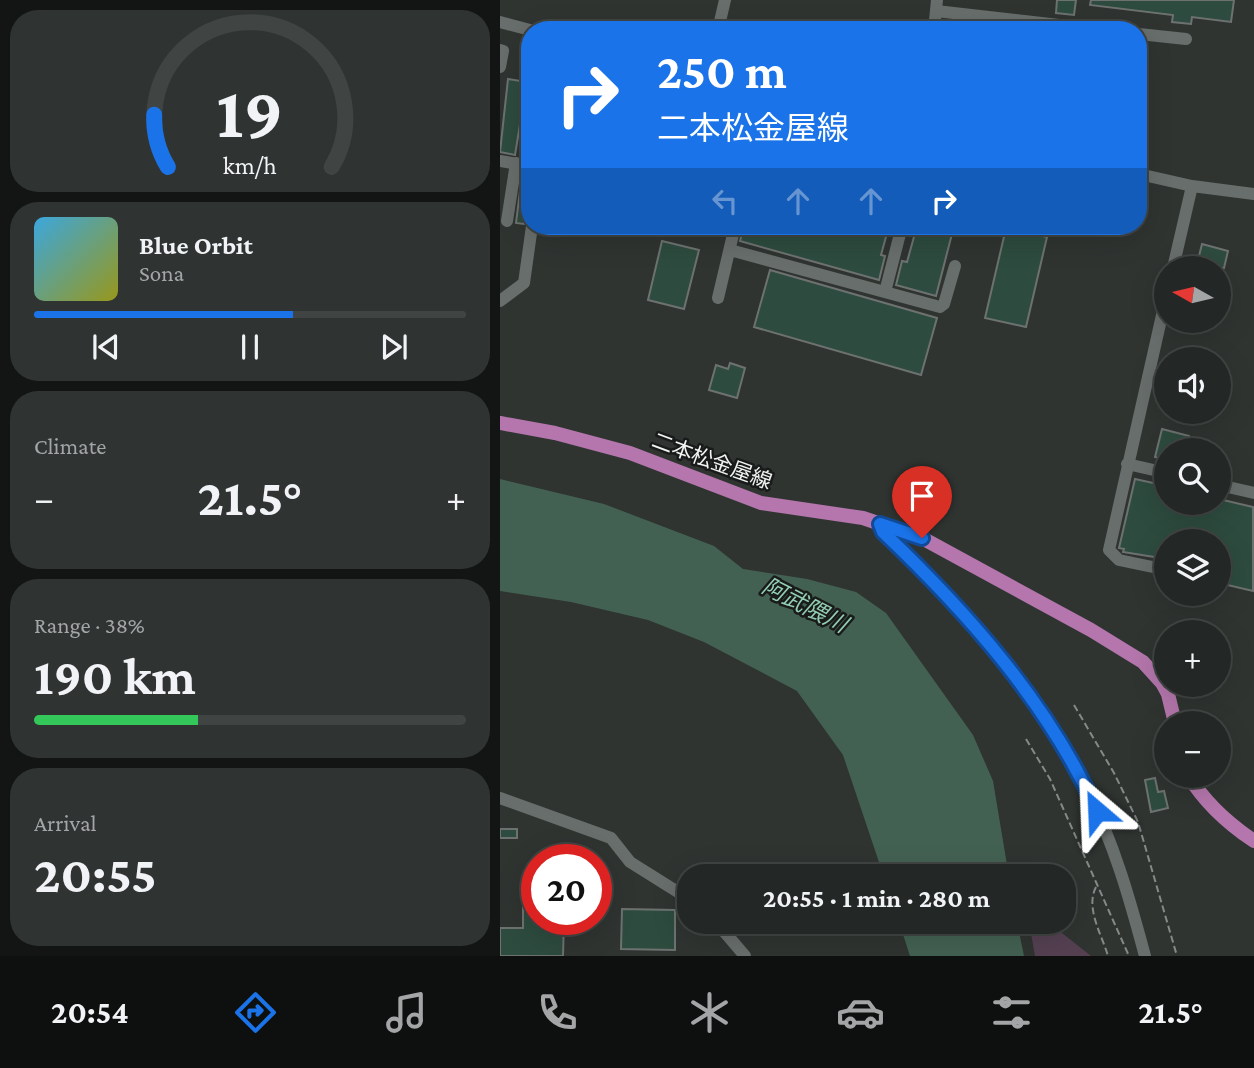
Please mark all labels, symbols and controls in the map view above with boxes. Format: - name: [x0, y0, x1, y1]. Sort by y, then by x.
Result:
- text: 250 m: [657, 44, 787, 99]
- icon: right: [542, 49, 633, 140]
- text: 19: [217, 72, 283, 153]
- text: 二本松金屋線: [657, 110, 849, 146]
- text: km/h: [223, 152, 277, 179]
- icon: left: [706, 182, 744, 220]
- icon: ahead: [779, 182, 817, 220]
- icon: ahead: [852, 182, 890, 220]
- icon: right: [925, 182, 963, 220]
- text: Blue Orbit: [139, 231, 253, 260]
- north arrow: [1154, 256, 1232, 332]
- map controls: [1154, 256, 1231, 788]
- text: Sona: [139, 260, 184, 286]
- icon: previous: [87, 328, 125, 366]
- icon: pause: [231, 328, 269, 366]
- icon: next: [375, 328, 413, 366]
- button: sound: [1154, 347, 1231, 424]
- street label: 二本松金屋線: [649, 428, 775, 494]
- text: Climate: [34, 433, 106, 459]
- button: search: [1154, 438, 1231, 515]
- pin: [892, 466, 952, 538]
- text: 21.5°: [198, 468, 303, 526]
- text: −: [34, 477, 54, 519]
- text: +: [446, 477, 466, 519]
- icon: arrive: [903, 477, 941, 515]
- button: layers: [1154, 529, 1231, 606]
- water label: 阿武隈川: [758, 573, 855, 639]
- text: Range · 38%: [34, 612, 145, 638]
- button: +: [1154, 620, 1231, 697]
- text: 190 km: [34, 647, 196, 705]
- button: −: [1154, 711, 1231, 788]
- position arrow: [1060, 774, 1134, 848]
- text: Arrival: [34, 810, 97, 836]
- speed limit sign: 20: [521, 844, 612, 935]
- text: 20:55: [34, 845, 157, 903]
- text: 20:55 · 1 min · 280 m: [763, 884, 990, 913]
- icon: directions: [231, 988, 280, 1037]
- icon: music: [382, 988, 431, 1037]
- icon: phone: [533, 988, 582, 1037]
- icon: climate: [685, 988, 734, 1037]
- icon: car: [836, 988, 885, 1037]
- icon: filters: [987, 988, 1036, 1037]
- text: 20:54: [51, 994, 129, 1030]
- text: 21.5°: [1138, 994, 1203, 1030]

